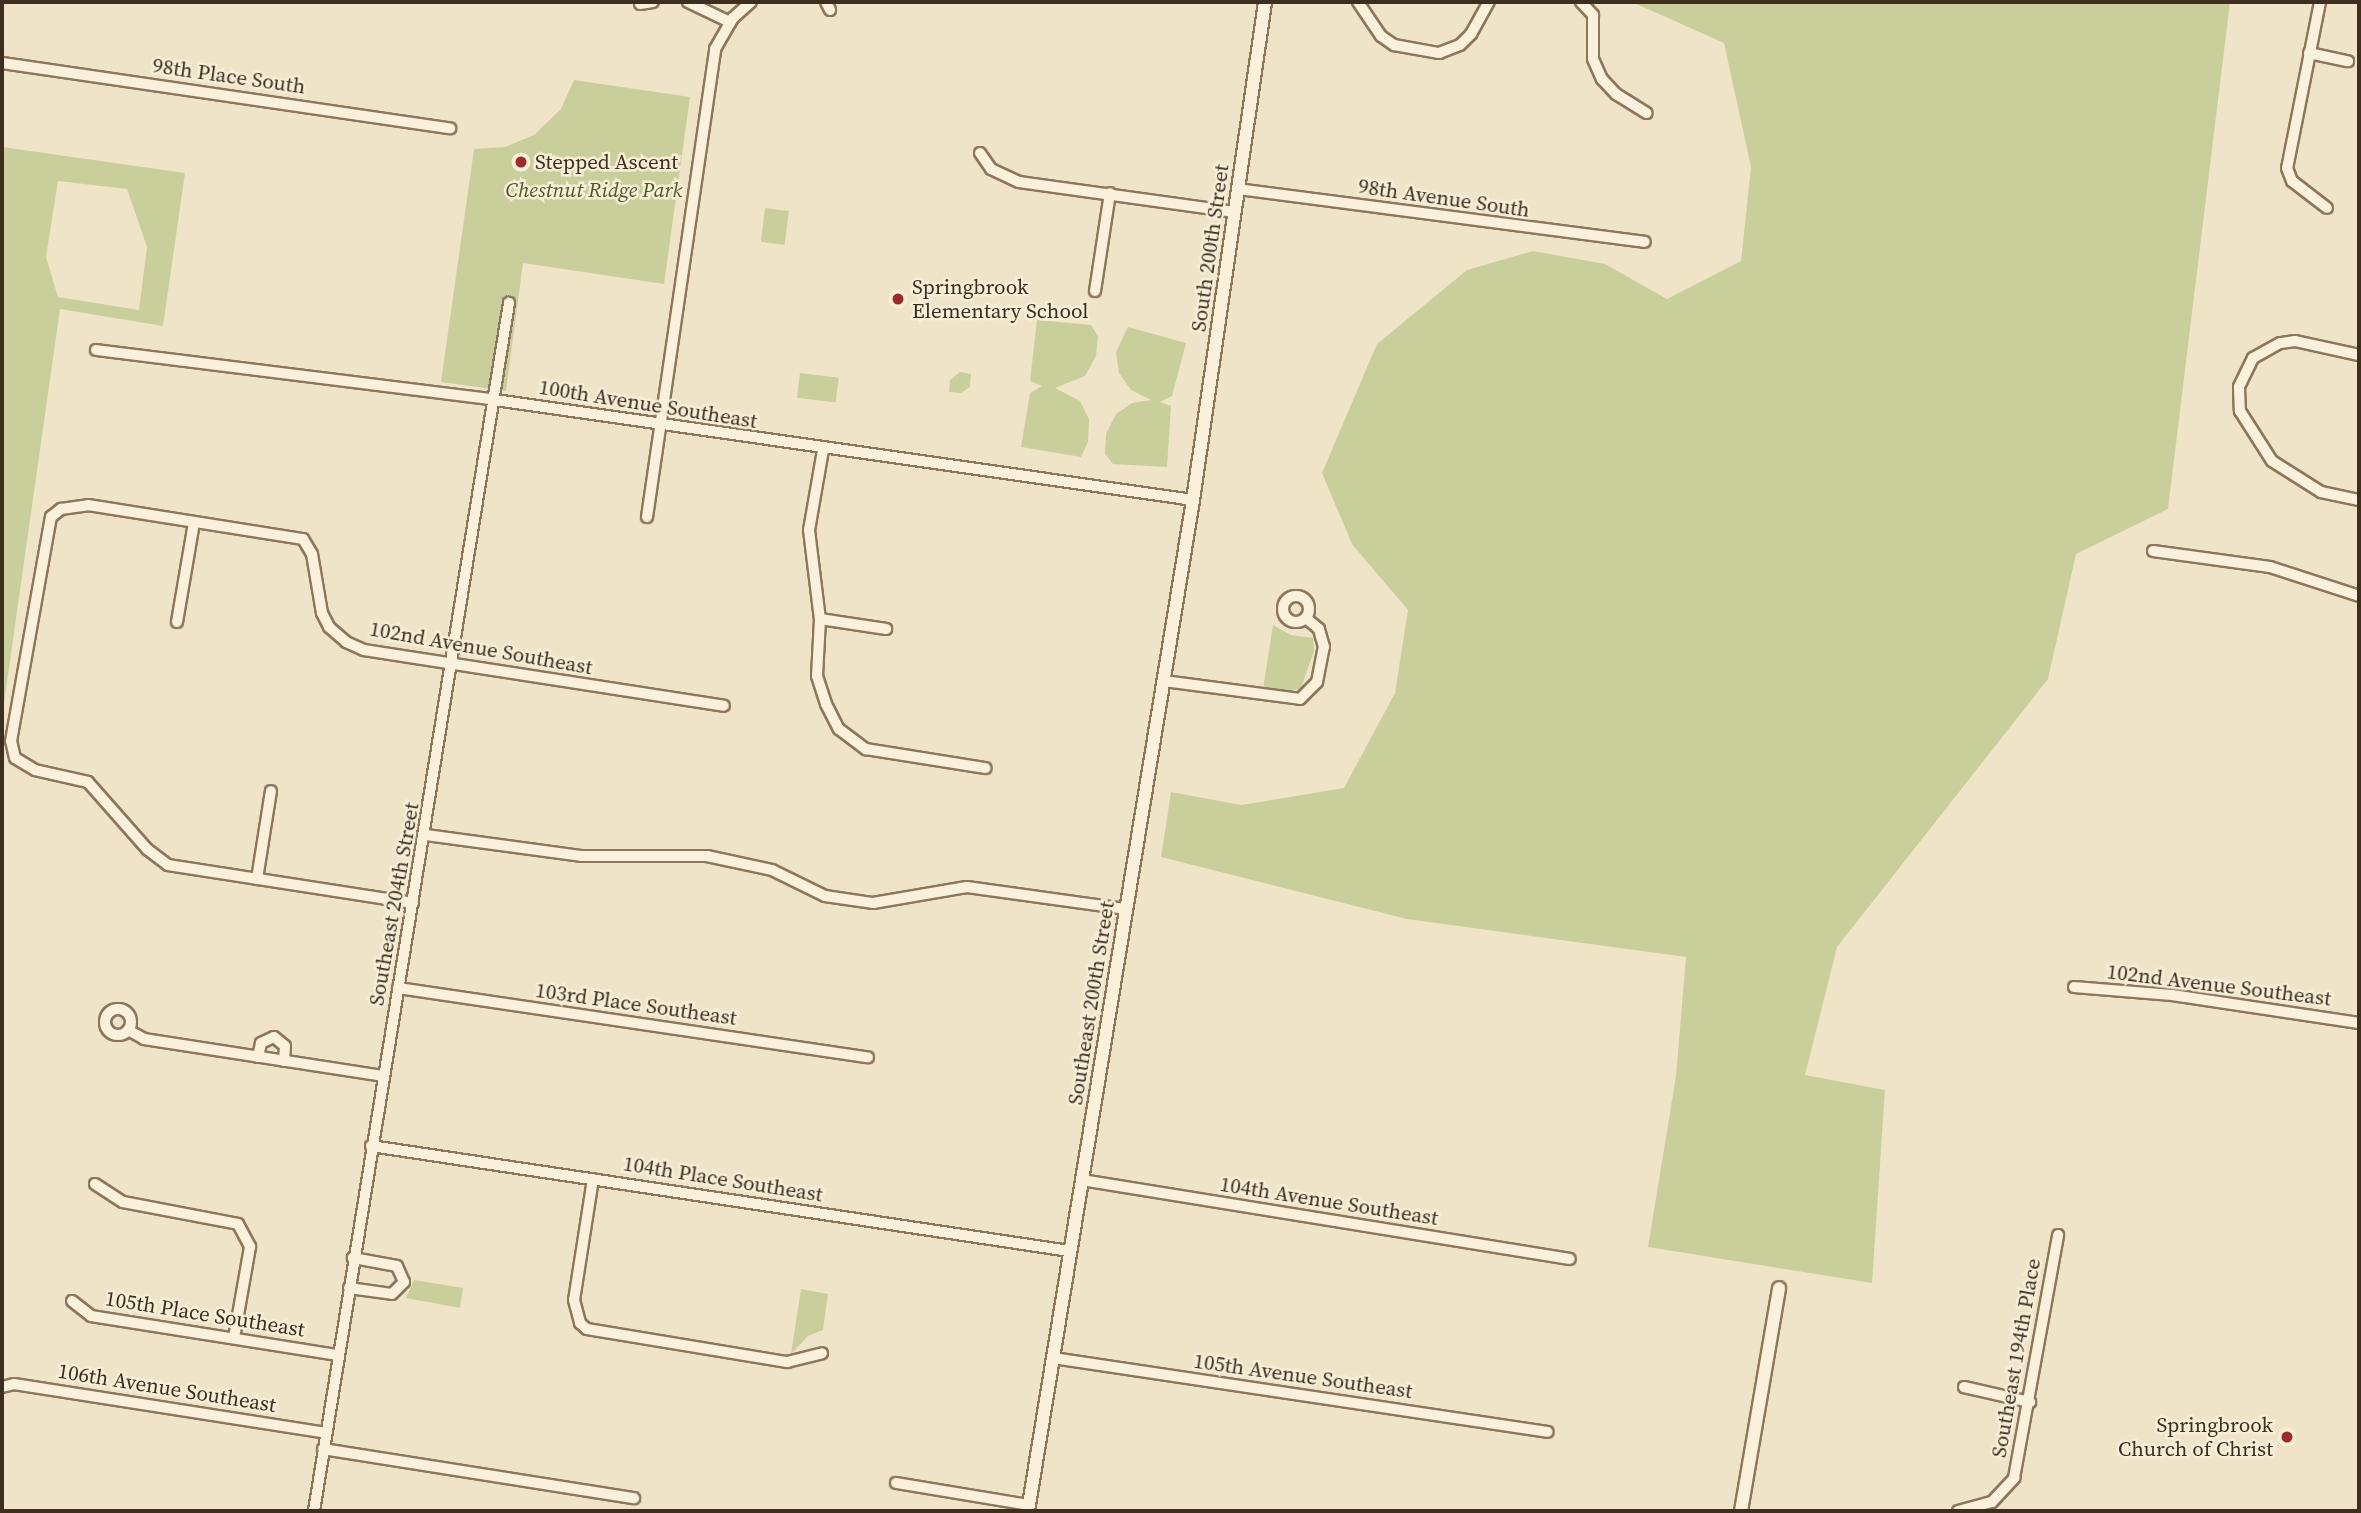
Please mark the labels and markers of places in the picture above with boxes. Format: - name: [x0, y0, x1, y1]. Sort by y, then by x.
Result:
- place label: Stepped Ascent: [535, 149, 678, 175]
- marker: Stepped Ascent: [513, 154, 529, 170]
- place label: Springbrook Elementary School: [912, 274, 1089, 324]
- marker: Springbrook Elementary School: [890, 291, 906, 307]
- place label: Springbrook Church of Christ: [2118, 1412, 2273, 1462]
- marker: Springbrook Church of Christ: [2279, 1429, 2295, 1445]

